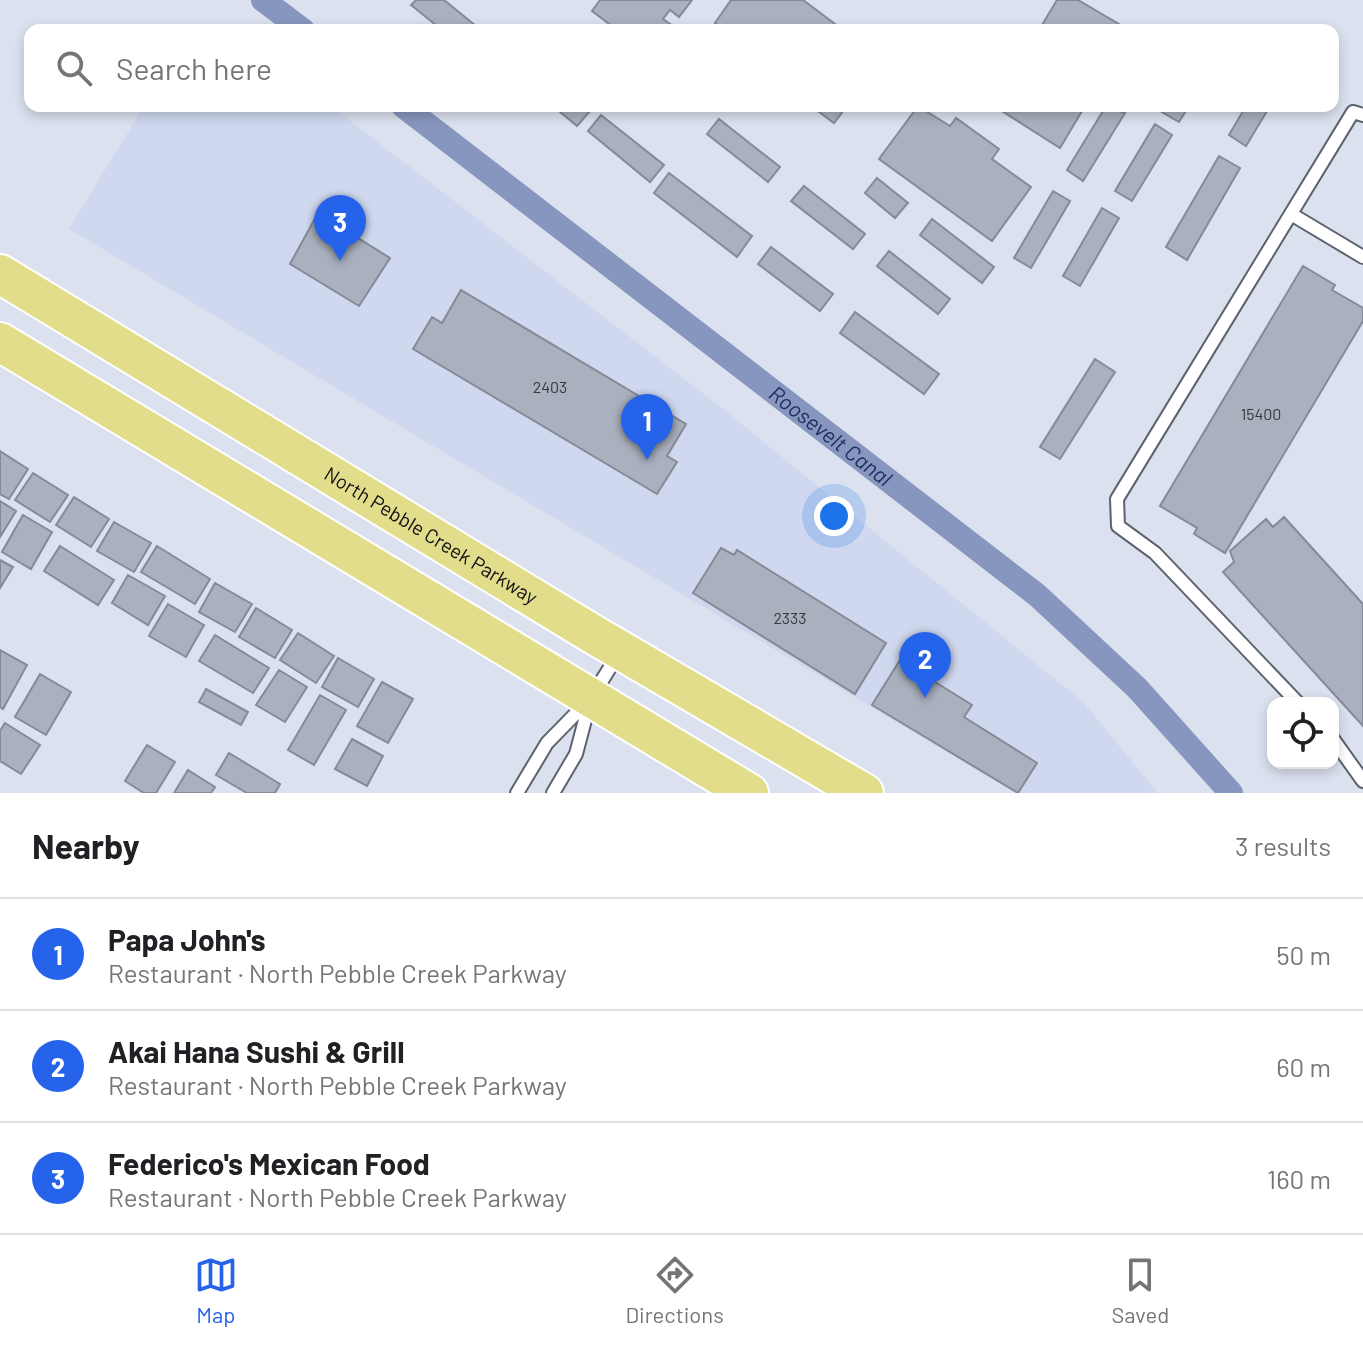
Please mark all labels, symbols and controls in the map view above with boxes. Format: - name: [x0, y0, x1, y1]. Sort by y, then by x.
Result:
- search box: [24, 24, 1339, 112]
- icon: search: [52, 46, 96, 90]
- text: Search here: [116, 50, 272, 86]
- pin: 3: [314, 195, 366, 261]
- house number: 2403: [533, 377, 567, 396]
- water label: Roosevelt Canal: [765, 379, 898, 491]
- pin: 1: [621, 394, 673, 460]
- house number: 15400: [1241, 404, 1281, 423]
- street label: North Pebble Creek Parkway: [320, 461, 542, 609]
- your location: [814, 496, 854, 536]
- house number: 2333: [773, 608, 807, 627]
- pin: 2: [899, 632, 951, 698]
- map controls: [1267, 697, 1339, 769]
- button: locate: [1267, 697, 1339, 769]
- text: Nearby: [32, 825, 140, 866]
- text: 3 results: [1235, 830, 1331, 861]
- text: Papa John's: [108, 921, 266, 957]
- text: 1: [53, 939, 63, 970]
- text: 50 m: [1276, 939, 1331, 970]
- text: Restaurant · North Pebble Creek Parkway: [108, 957, 567, 988]
- text: Akai Hana Sushi & Grill: [108, 1033, 405, 1069]
- text: 2: [51, 1051, 65, 1082]
- text: 60 m: [1276, 1051, 1331, 1082]
- text: Restaurant · North Pebble Creek Parkway: [108, 1069, 567, 1100]
- text: Federico's Mexican Food: [108, 1145, 430, 1181]
- text: 3: [51, 1163, 65, 1194]
- text: 160 m: [1267, 1163, 1331, 1194]
- text: Restaurant · North Pebble Creek Parkway: [108, 1181, 567, 1212]
- tab: Map: [194, 1253, 238, 1327]
- tab: Directions: [625, 1253, 724, 1327]
- tab: Saved: [1111, 1253, 1169, 1327]

